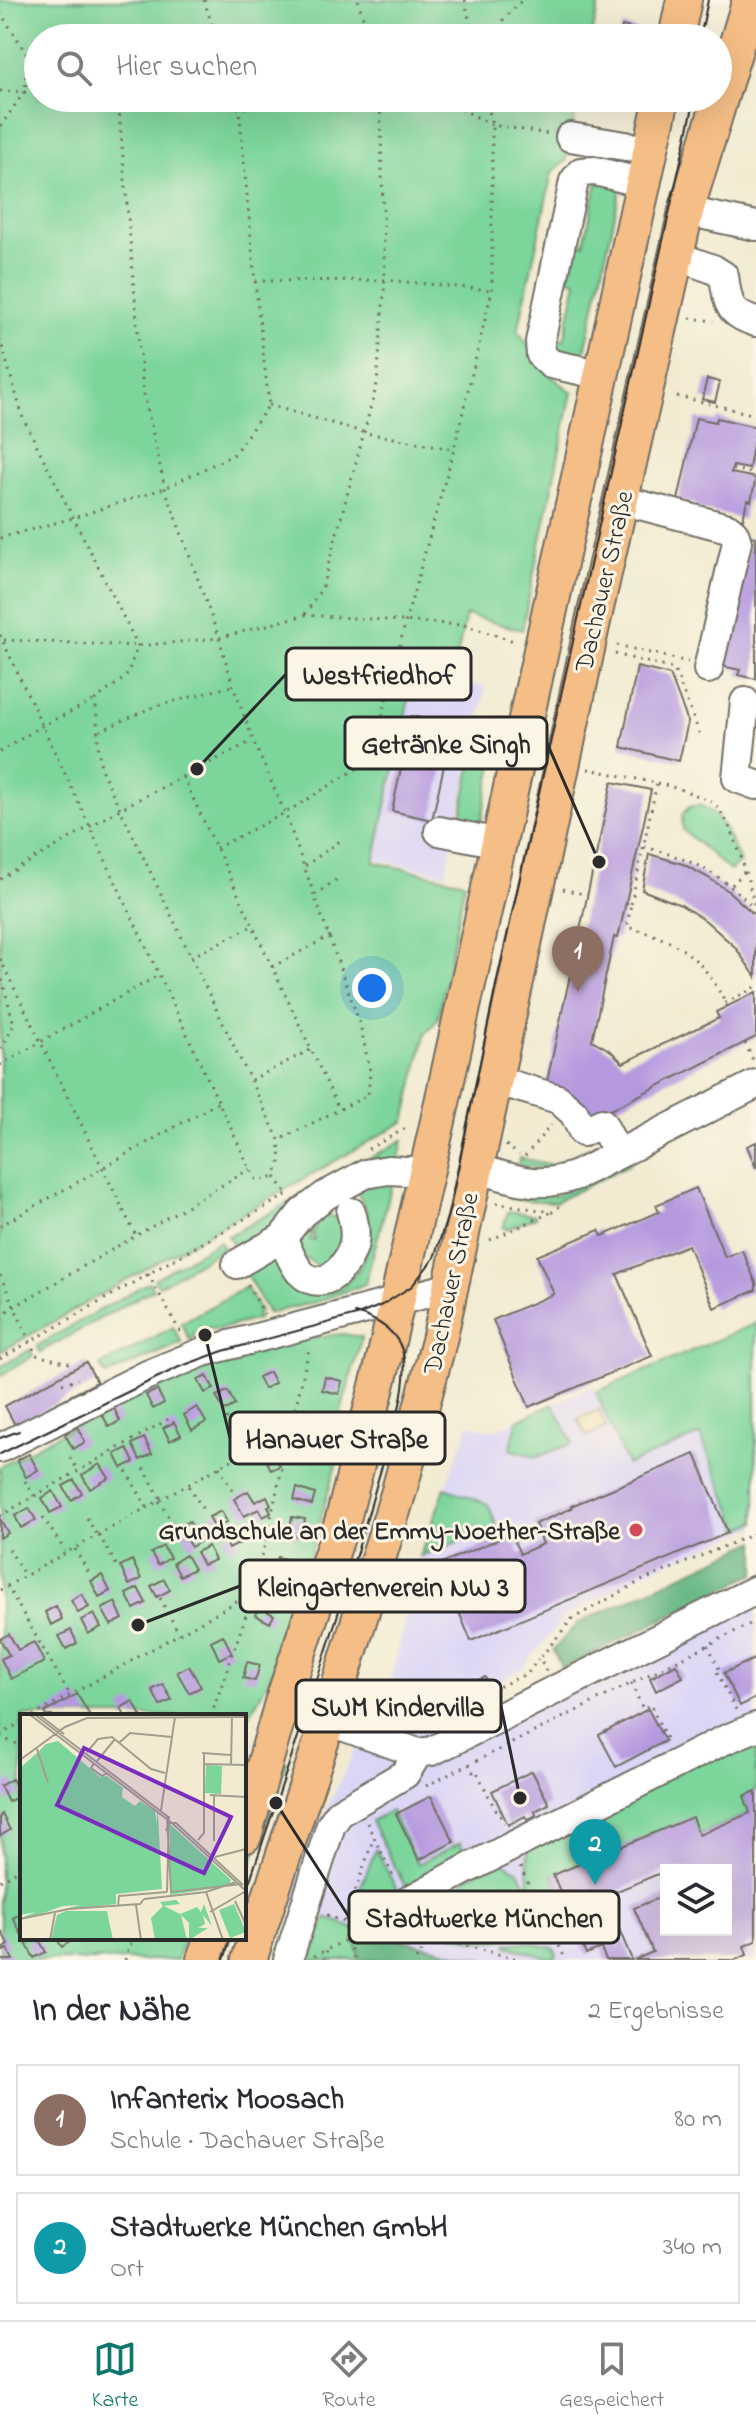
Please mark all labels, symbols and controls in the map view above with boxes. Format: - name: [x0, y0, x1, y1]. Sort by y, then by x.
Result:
- search box: [24, 24, 732, 112]
- icon: search: [52, 46, 96, 90]
- text: Hier suchen: [116, 46, 257, 90]
- street label: Dachauer Straße: [566, 487, 645, 677]
- callout: Westfriedhof: [286, 648, 471, 700]
- text: Westfriedhof: [303, 657, 456, 698]
- callout: Getränke Singh: [345, 717, 547, 769]
- text: Getränke Singh: [361, 726, 531, 768]
- pin: 1: [552, 926, 604, 992]
- your location: [352, 968, 392, 1008]
- street label: Dachauer Straße: [415, 1189, 491, 1379]
- callout: Hanauer Straße: [230, 1412, 445, 1464]
- text: Hanauer Straße: [246, 1421, 430, 1462]
- place label: Grundschule an der Emmy-Noether-Straße: [158, 1514, 621, 1552]
- marker: Grundschule an der Emmy-Noether-Straße: [627, 1521, 645, 1539]
- callout: Kleingartenverein NW 3: [240, 1560, 525, 1612]
- text: Kleingartenverein NW 3: [257, 1569, 509, 1611]
- callout: SWM Kindervilla: [296, 1680, 501, 1732]
- text: SWM Kindervilla: [311, 1689, 485, 1730]
- inset map: [20, 1714, 246, 1940]
- pin: 2: [569, 1819, 621, 1885]
- map controls: [660, 1864, 732, 1936]
- button: layers: [660, 1864, 732, 1936]
- callout: Stadtwerke München: [349, 1891, 619, 1943]
- text: Stadtwerke München: [365, 1900, 603, 1941]
- text: In der Nähe: [32, 1987, 190, 2037]
- text: 2 Ergebnisse: [588, 1993, 724, 2031]
- text: Infanterix Moosach: [110, 2079, 344, 2123]
- text: 1: [56, 2101, 64, 2139]
- text: 80 m: [674, 2101, 722, 2139]
- text: Schule · Dachauer Straße: [110, 2123, 385, 2161]
- text: Stadtwerke München GmbH: [110, 2207, 448, 2251]
- text: 2: [54, 2229, 66, 2267]
- text: 340 m: [663, 2229, 722, 2267]
- text: Ort: [110, 2251, 144, 2289]
- tab: Karte: [92, 2337, 138, 2417]
- tab: Route: [322, 2337, 376, 2417]
- tab: Gespeichert: [559, 2337, 664, 2417]

